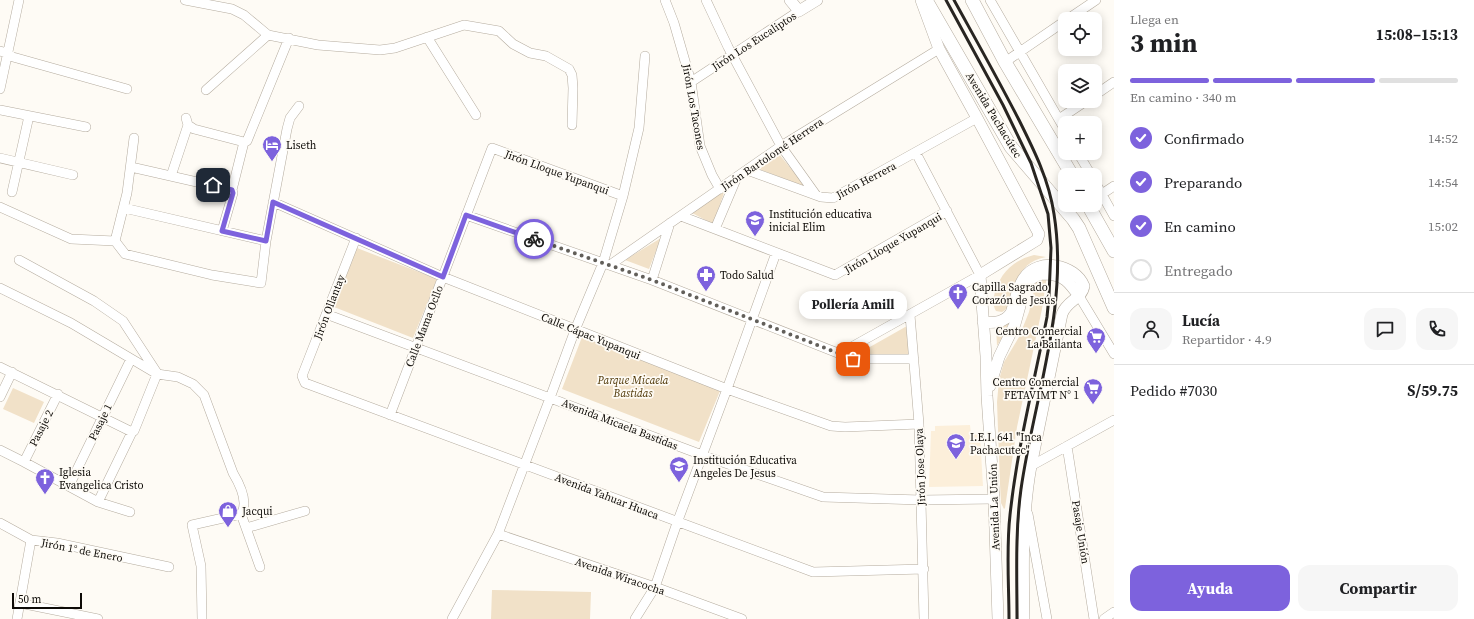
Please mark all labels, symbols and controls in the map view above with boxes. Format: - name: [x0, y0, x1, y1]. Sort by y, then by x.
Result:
- street label: Jirón Los Eucaliptos: [708, 8, 800, 75]
- text: Llega en: [1130, 11, 1179, 28]
- map controls: [1058, 12, 1102, 212]
- button: locate: [1058, 12, 1102, 56]
- text: 15:08–15:13: [1376, 24, 1458, 45]
- text: 3 min: [1130, 25, 1197, 61]
- street label: Jirón Los Tacones: [678, 62, 708, 151]
- button: layers: [1058, 64, 1102, 108]
- street label: Avenida Pachacútec: [962, 70, 1025, 162]
- text: En camino · 340 m: [1130, 89, 1236, 106]
- street label: Jirón Bartolomé Herrera: [717, 114, 827, 195]
- button: +: [1058, 116, 1102, 160]
- icon: check: [1130, 127, 1152, 149]
- text: Confirmado: [1164, 128, 1244, 149]
- text: 14:52: [1428, 130, 1458, 147]
- hotel icon: Liseth: [261, 134, 283, 162]
- place label: Liseth: [286, 138, 317, 153]
- street label: Jirón Lloque Yupanqui: [502, 146, 611, 198]
- street label: Jirón Herrera: [833, 158, 899, 203]
- pin: [196, 168, 230, 202]
- button: −: [1058, 168, 1102, 212]
- icon: check: [1130, 171, 1152, 193]
- text: Preparando: [1164, 172, 1242, 193]
- icon: home: [202, 174, 224, 196]
- text: 14:54: [1428, 174, 1458, 191]
- place label: Institución educativa inicial Elim: [769, 207, 872, 235]
- school or university icon: Institución educativa inicial Elim: [744, 209, 766, 237]
- street label: Jirón Lloque Yupanqui: [841, 209, 945, 278]
- icon: check: [1130, 215, 1152, 237]
- text: En camino: [1164, 216, 1236, 237]
- text: 15:02: [1428, 218, 1458, 235]
- courier: [514, 219, 554, 259]
- icon: bike: [523, 228, 545, 250]
- text: Entregado: [1164, 260, 1233, 281]
- pharmacy icon: Todo Salud: [695, 264, 717, 292]
- place label: Todo Salud: [720, 268, 774, 283]
- street label: Jirón Ollantay: [310, 272, 349, 343]
- place label: Capilla Sagrado Corazón de Jesús: [972, 280, 1055, 308]
- church icon: Capilla Sagrado Corazón de Jesús: [947, 282, 969, 310]
- street label: Calle Mama Ocllo: [402, 283, 447, 369]
- callout: Pollería Amill: [799, 291, 907, 319]
- text: Pollería Amill: [811, 296, 895, 313]
- button: person: [1130, 308, 1172, 350]
- button: chat: [1364, 308, 1406, 350]
- button: phone: [1416, 308, 1458, 350]
- street label: Calle Cápac Yupanqui: [539, 310, 643, 363]
- text: Lucía: [1182, 310, 1220, 331]
- place label: Centro Comercial La Bailanta: [996, 324, 1082, 352]
- supermarket icon: Centro Comercial La Bailanta: [1085, 326, 1107, 354]
- text: Repartidor · 4.9: [1182, 331, 1272, 348]
- pin: [836, 342, 870, 376]
- icon: bag: [842, 348, 864, 370]
- park label: Parque Micaela Bastidas: [596, 373, 669, 401]
- place label: Centro Comercial FETAVIMT N° 1: [993, 375, 1079, 403]
- supermarket icon: Centro Comercial FETAVIMT N° 1: [1082, 377, 1104, 405]
- text: Pedido #7030: [1130, 380, 1217, 401]
- text: S/59.75: [1407, 380, 1458, 401]
- street label: Avenida Micaela Bastidas: [559, 395, 680, 454]
- street label: Pasaje 1: [85, 401, 116, 443]
- street label: Pasaje 2: [26, 407, 57, 449]
- street label: Jirón Jose Olaya: [912, 428, 929, 507]
- place label: I.E.I. 641 "Inca Pachacutec": [970, 430, 1042, 458]
- school or university icon: I.E.I. 641 "Inca Pachacutec": [945, 432, 967, 460]
- place label: Institución Educativa Angeles De Jesus: [693, 453, 797, 481]
- school or university icon: Institución Educativa Angeles De Jesus: [668, 455, 690, 483]
- street label: Avenida La Unión: [985, 463, 1004, 551]
- place label: Iglesia Evangelica Cristo: [59, 465, 143, 493]
- church icon: Iglesia Evangelica Cristo: [34, 467, 56, 495]
- street label: Avenida Yahuar Huaca: [553, 470, 661, 523]
- street label: Pasaje Unión: [1068, 499, 1093, 565]
- shop icon: Jacqui: [217, 500, 239, 528]
- place label: Jacqui: [241, 504, 273, 519]
- street label: Jirón 1° de Enero: [39, 535, 124, 566]
- street label: Avenida Wiracocha: [573, 554, 667, 599]
- button: Ayuda: [1130, 565, 1290, 611]
- button: Compartir: [1298, 565, 1458, 611]
- scale bar: [12, 591, 82, 610]
- text: 50 m: [18, 592, 41, 607]

